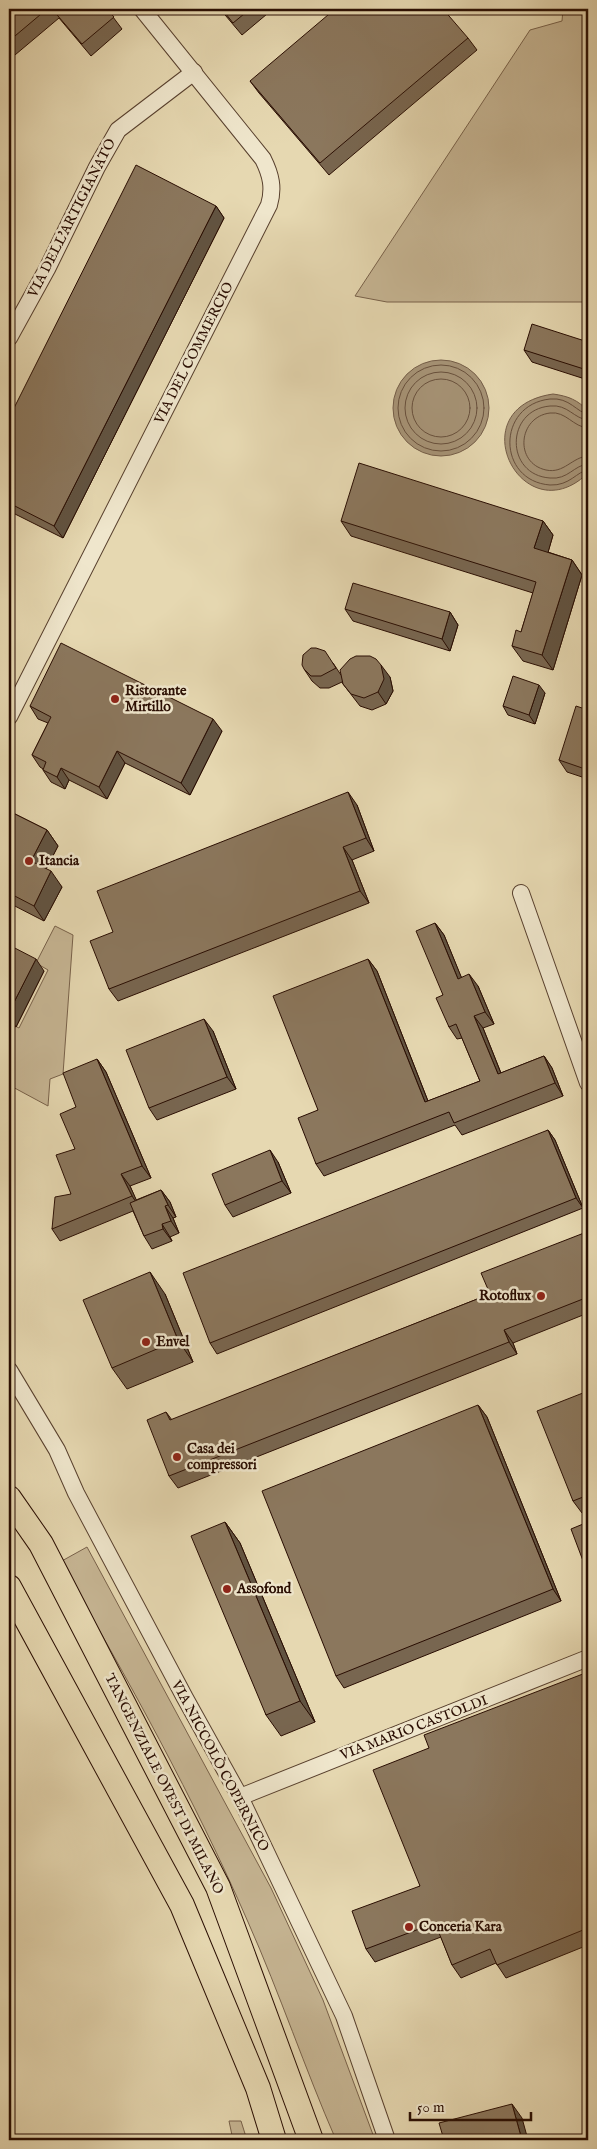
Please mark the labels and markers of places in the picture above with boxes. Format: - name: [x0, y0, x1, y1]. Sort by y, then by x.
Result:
- place label: Ristorante Mirtillo: [125, 682, 187, 716]
- marker: Ristorante Mirtillo: [109, 693, 121, 705]
- place label: Itancia: [39, 852, 80, 870]
- marker: Itancia: [23, 855, 35, 867]
- place label: Rotoflux: [479, 1287, 531, 1305]
- marker: Rotoflux: [535, 1290, 547, 1302]
- place label: Envel: [156, 1333, 191, 1351]
- marker: Envel: [140, 1336, 152, 1348]
- place label: Casa dei compressori: [187, 1440, 257, 1474]
- marker: Casa dei compressori: [171, 1451, 183, 1463]
- place label: Assofond: [236, 1580, 292, 1598]
- marker: Assofond: [221, 1583, 233, 1595]
- place label: Conceria Kara: [419, 1918, 503, 1936]
- marker: Conceria Kara: [403, 1921, 415, 1933]

